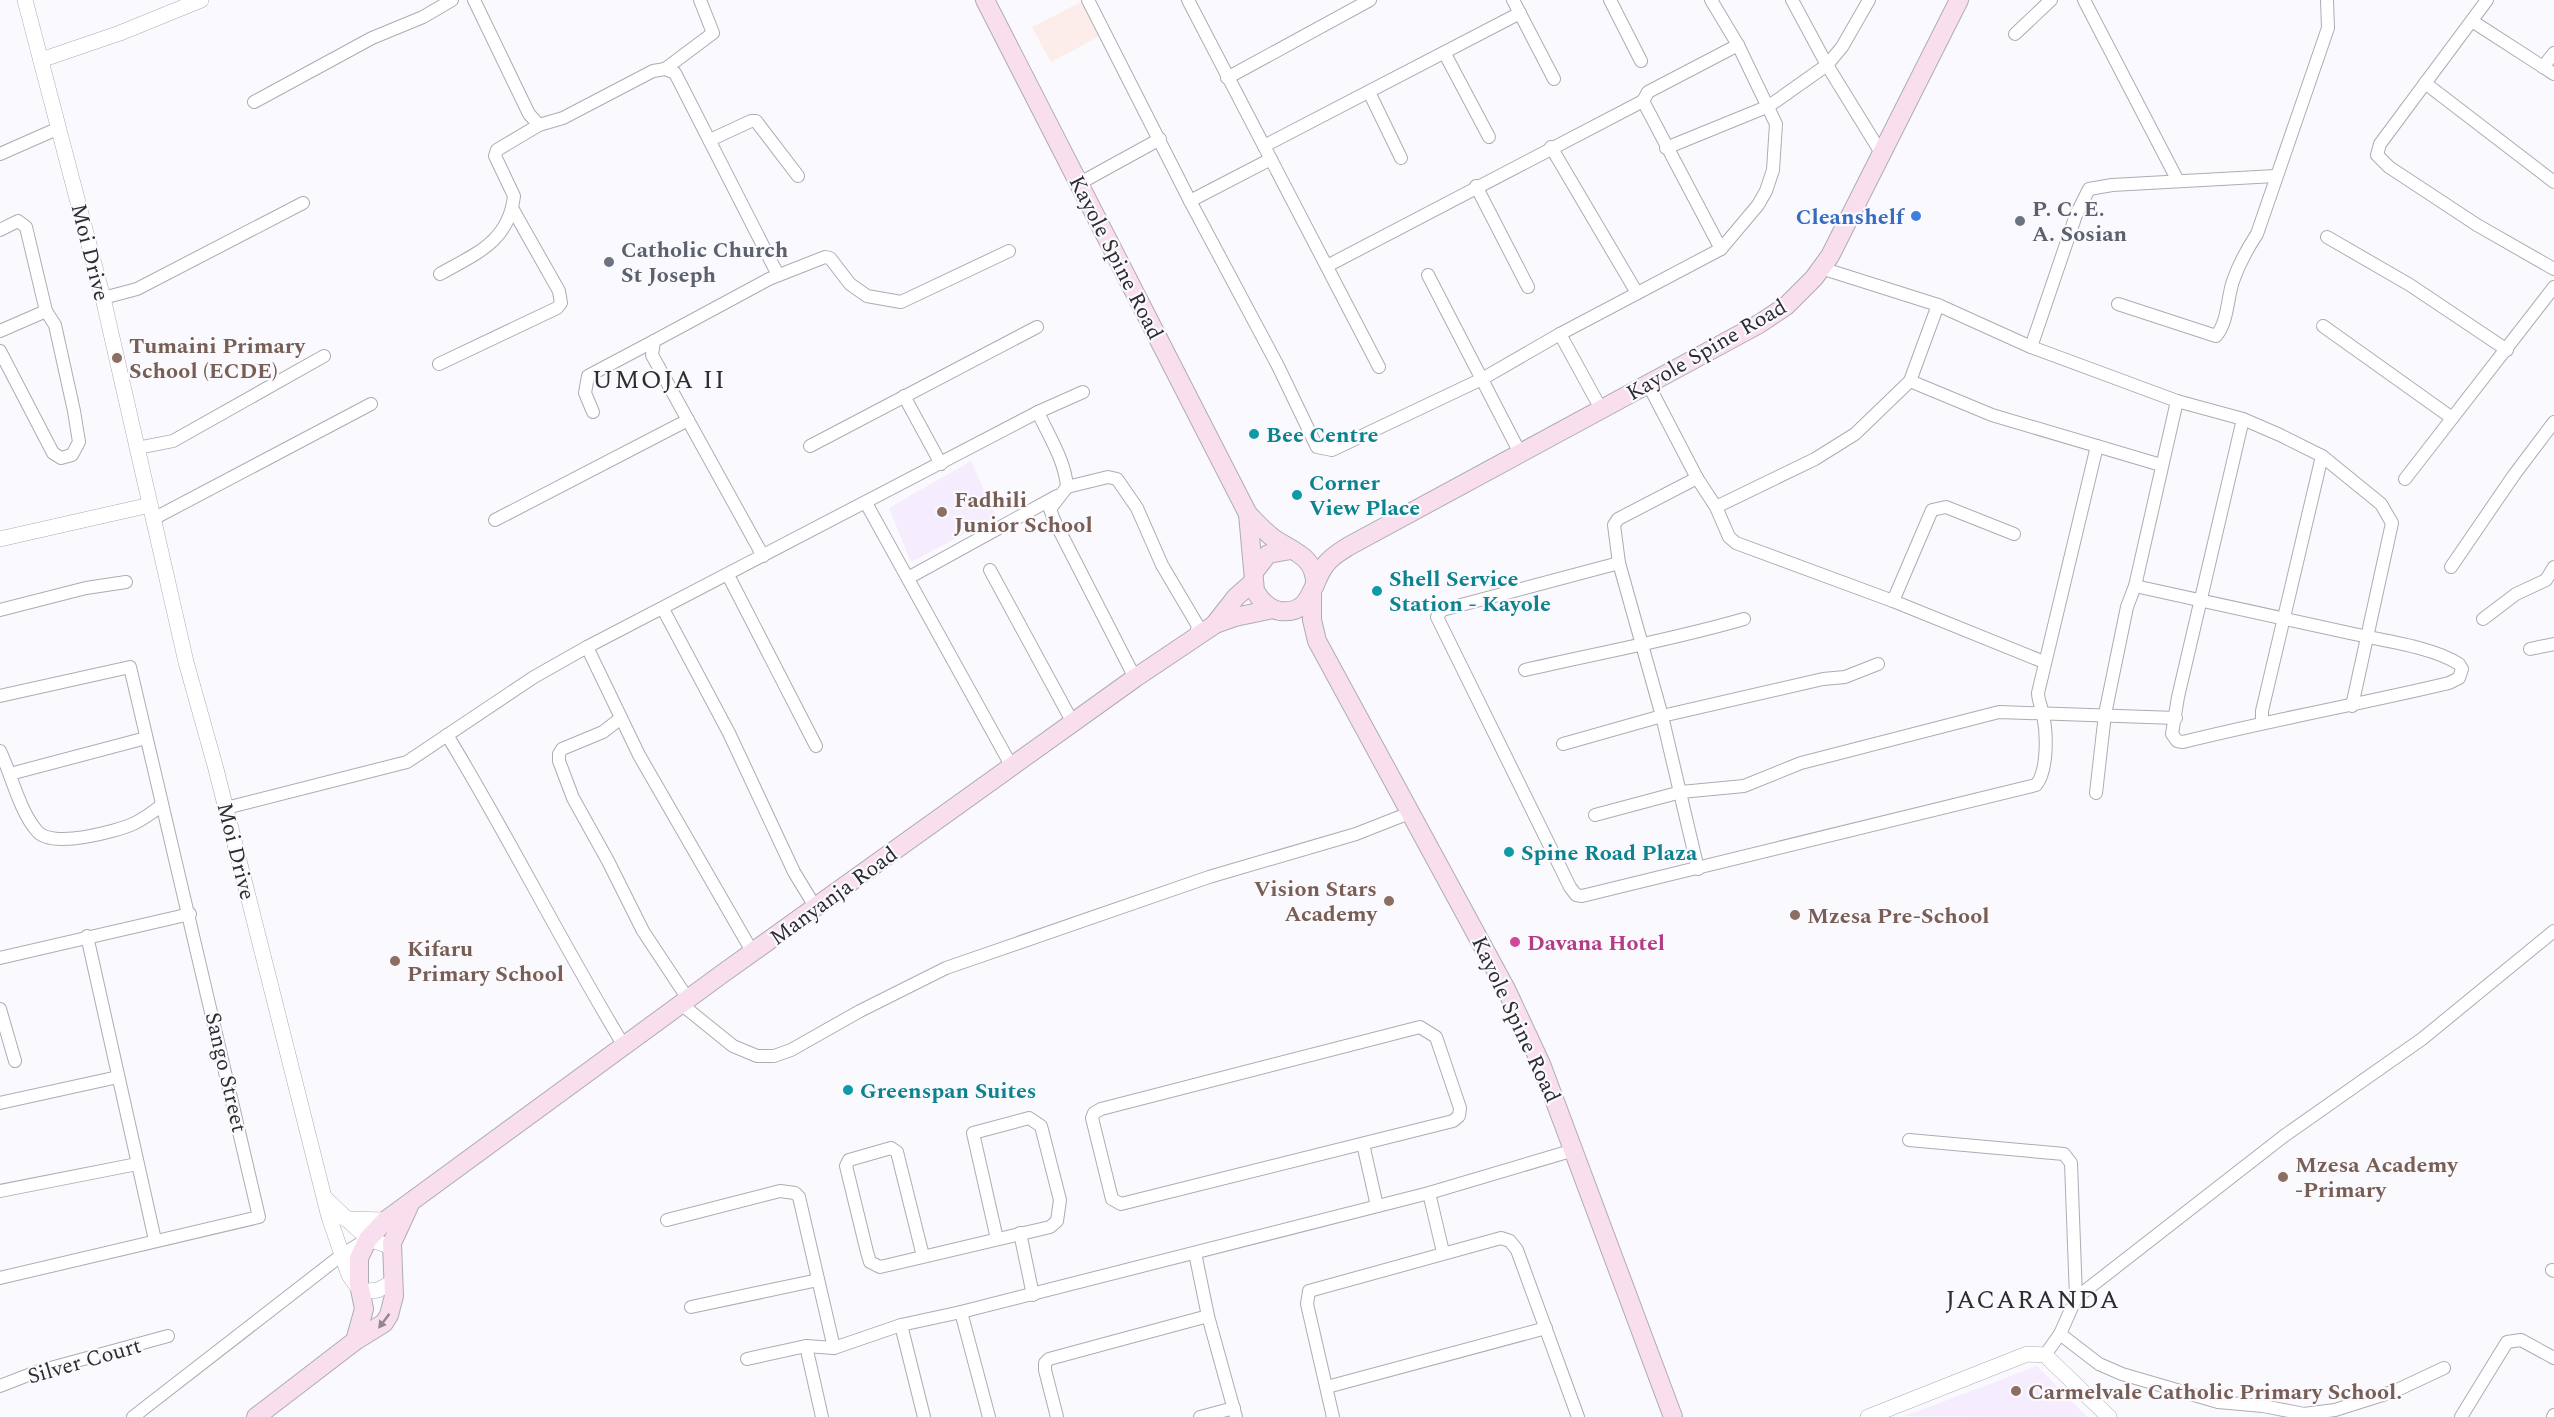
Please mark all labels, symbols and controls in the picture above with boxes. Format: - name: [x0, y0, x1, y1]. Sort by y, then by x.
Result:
- street label: Kayole Spine Road: [1060, 170, 1171, 346]
- place label: P. C. E. A. Sosian: [2032, 193, 2128, 251]
- street label: Moi Drive: [62, 200, 118, 305]
- place label: Cleanshelf: [1796, 201, 1906, 234]
- marker: Cleanshelf: [1909, 209, 1923, 223]
- marker: P. C. E. A. Sosian: [2013, 214, 2027, 228]
- place label: Catholic Church St Joseph: [621, 234, 789, 292]
- marker: Catholic Church St Joseph: [602, 255, 616, 269]
- street label: Kayole Spine Road: [1620, 291, 1793, 410]
- place label: Tumaini Primary School (ECDE): [129, 330, 306, 388]
- marker: Tumaini Primary School (ECDE): [110, 351, 124, 365]
- district label: UMOJA II: [592, 360, 726, 400]
- place label: Bee Centre: [1266, 419, 1379, 452]
- marker: Bee Centre: [1247, 427, 1261, 441]
- place label: Corner View Place: [1309, 467, 1420, 525]
- place label: Fadhili Junior School: [954, 484, 1093, 542]
- marker: Corner View Place: [1290, 488, 1304, 502]
- marker: Fadhili Junior School: [935, 505, 949, 519]
- place label: Shell Service Station - Kayole: [1389, 563, 1551, 621]
- marker: Shell Service Station - Kayole: [1370, 584, 1384, 598]
- street label: Moi Drive: [208, 799, 264, 904]
- place label: Spine Road Plaza: [1521, 837, 1698, 870]
- street label: Manyanja Road: [763, 838, 905, 954]
- marker: Spine Road Plaza: [1502, 845, 1516, 859]
- place label: Vision Stars Academy: [1254, 873, 1379, 931]
- marker: Vision Stars Academy: [1382, 894, 1396, 908]
- place label: Mzesa Pre-School: [1807, 900, 1990, 933]
- marker: Mzesa Pre-School: [1788, 908, 1802, 922]
- place label: Davana Hotel: [1527, 927, 1665, 960]
- street label: Kayole Spine Road: [1463, 931, 1569, 1108]
- place label: Kifaru Primary School: [407, 933, 564, 991]
- marker: Davana Hotel: [1508, 935, 1522, 949]
- marker: Kifaru Primary School: [388, 954, 402, 968]
- street label: Sango Street: [196, 1009, 255, 1136]
- place label: Greenspan Suites: [860, 1075, 1037, 1108]
- marker: Greenspan Suites: [841, 1083, 855, 1097]
- place label: Mzesa Academy -Primary: [2295, 1149, 2459, 1207]
- marker: Mzesa Academy -Primary: [2276, 1170, 2290, 1184]
- district label: JACARANDA: [1945, 1280, 2121, 1320]
- one-way arrow: [378, 1313, 390, 1328]
- street label: Silver Court: [24, 1329, 145, 1393]
- place label: Carmelvale Catholic Primary School.: [2028, 1376, 2402, 1409]
- marker: Carmelvale Catholic Primary School.: [2009, 1384, 2023, 1398]

